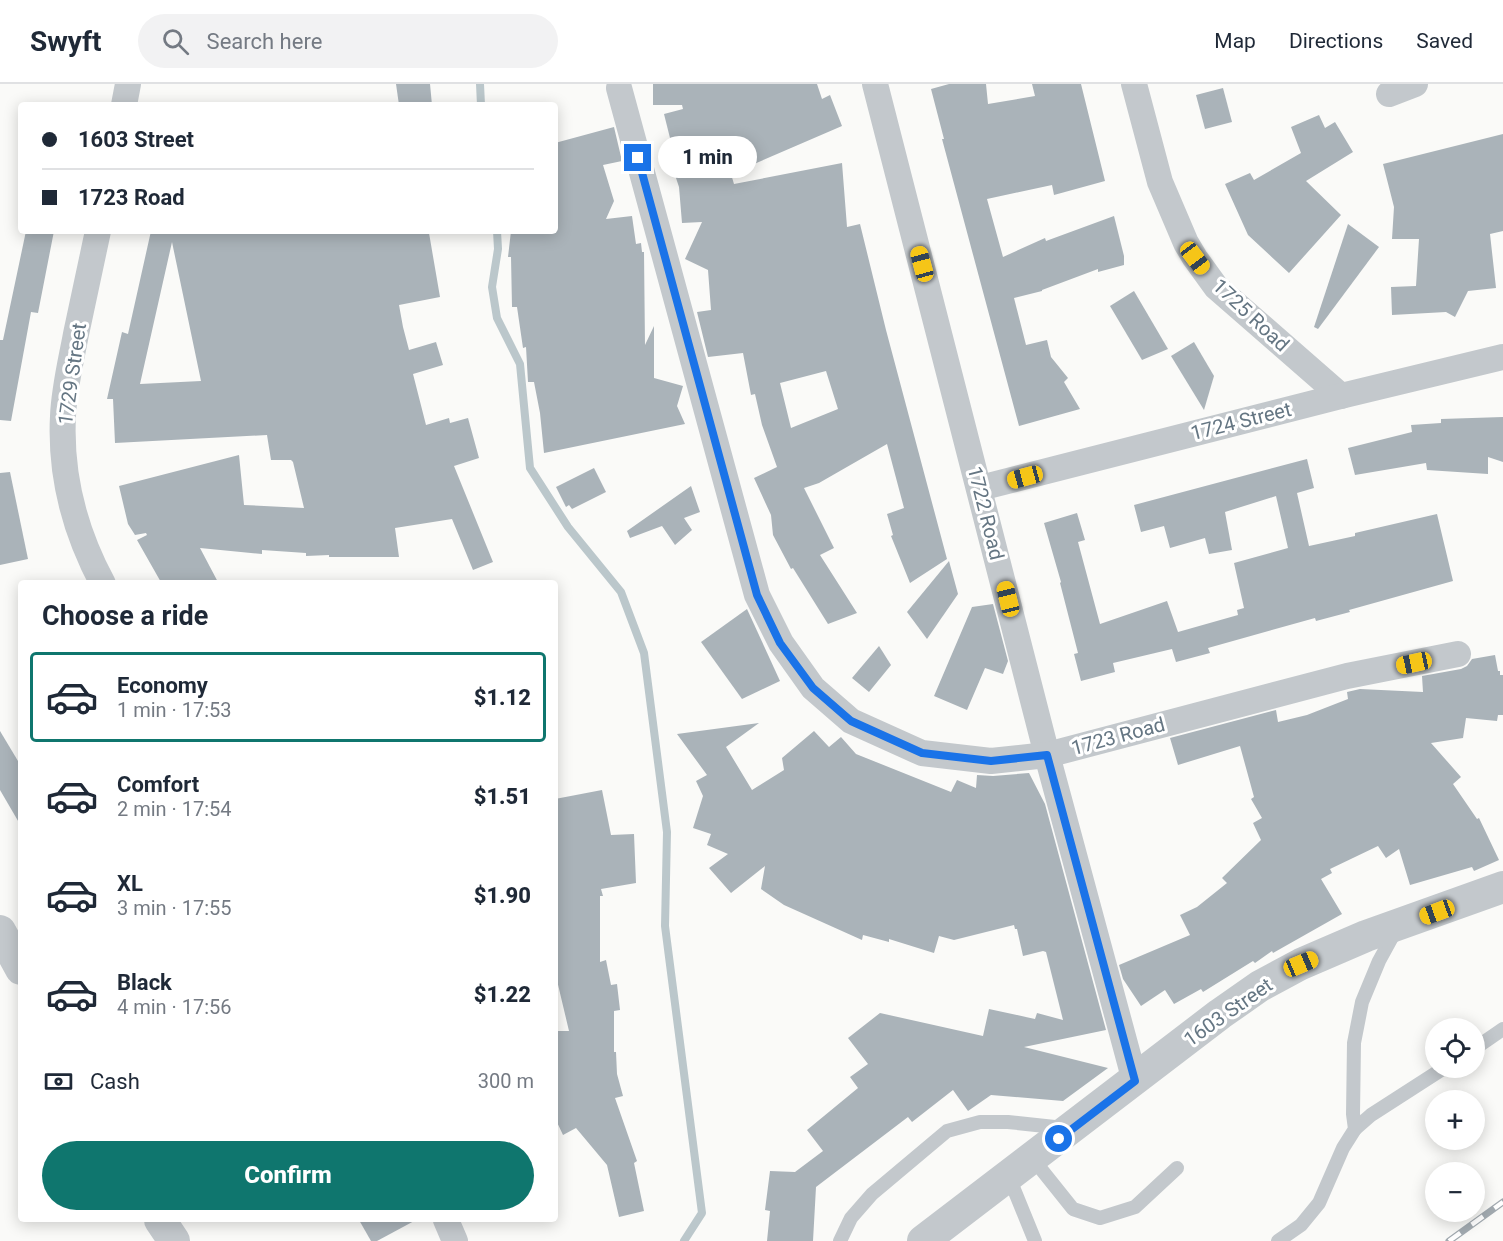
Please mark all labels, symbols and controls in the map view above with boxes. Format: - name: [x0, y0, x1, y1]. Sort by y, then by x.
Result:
- search box: [138, 14, 558, 68]
- text: Swyft: [30, 25, 102, 58]
- icon: search: [159, 25, 192, 58]
- text: Search here: [207, 29, 322, 54]
- text: Map: [1214, 29, 1256, 53]
- text: Directions: [1289, 29, 1383, 53]
- text: Saved: [1416, 29, 1473, 53]
- text: 1603 Street: [78, 127, 194, 152]
- callout: 1 min: [659, 137, 758, 179]
- route end: [624, 144, 651, 171]
- text: 1 min: [682, 145, 733, 169]
- text: 1723 Road: [78, 185, 185, 210]
- car: [1177, 238, 1213, 278]
- car: [909, 244, 935, 284]
- street label: 1725 Road: [1208, 274, 1294, 356]
- street label: 1729 Street: [53, 321, 91, 427]
- street label: 1724 Street: [1188, 397, 1294, 445]
- street label: 1722 Road: [963, 464, 1009, 562]
- car: [1005, 464, 1045, 490]
- car: [995, 579, 1021, 619]
- text: Choose a ride: [42, 600, 208, 632]
- car: [1395, 650, 1433, 676]
- icon: car: [45, 670, 99, 724]
- text: Economy: [117, 673, 208, 698]
- text: $1.12: [474, 685, 531, 710]
- text: 1 min · 17:53: [117, 698, 232, 722]
- street label: 1723 Road: [1069, 712, 1167, 760]
- icon: car: [45, 769, 99, 823]
- text: Comfort: [117, 772, 199, 797]
- text: $1.51: [474, 784, 531, 809]
- text: 2 min · 17:54: [117, 797, 232, 821]
- icon: car: [45, 868, 99, 922]
- text: XL: [117, 871, 143, 896]
- text: $1.90: [474, 883, 531, 908]
- text: 3 min · 17:55: [117, 896, 232, 920]
- car: [1417, 897, 1457, 927]
- car: [1281, 949, 1321, 979]
- icon: car: [45, 967, 99, 1021]
- text: Black: [117, 970, 172, 995]
- street label: 1603 Street: [1179, 973, 1277, 1051]
- text: $1.22: [474, 982, 531, 1007]
- text: 4 min · 17:56: [117, 995, 232, 1019]
- map controls: [1425, 1018, 1485, 1222]
- button: locate: [1425, 1018, 1485, 1078]
- icon: cash: [42, 1065, 75, 1098]
- text: Cash: [90, 1069, 140, 1094]
- text: 300 m: [478, 1069, 534, 1093]
- button: +: [1425, 1090, 1485, 1150]
- route start: [1045, 1125, 1072, 1152]
- button: Confirm: [42, 1141, 534, 1210]
- button: −: [1425, 1162, 1485, 1222]

